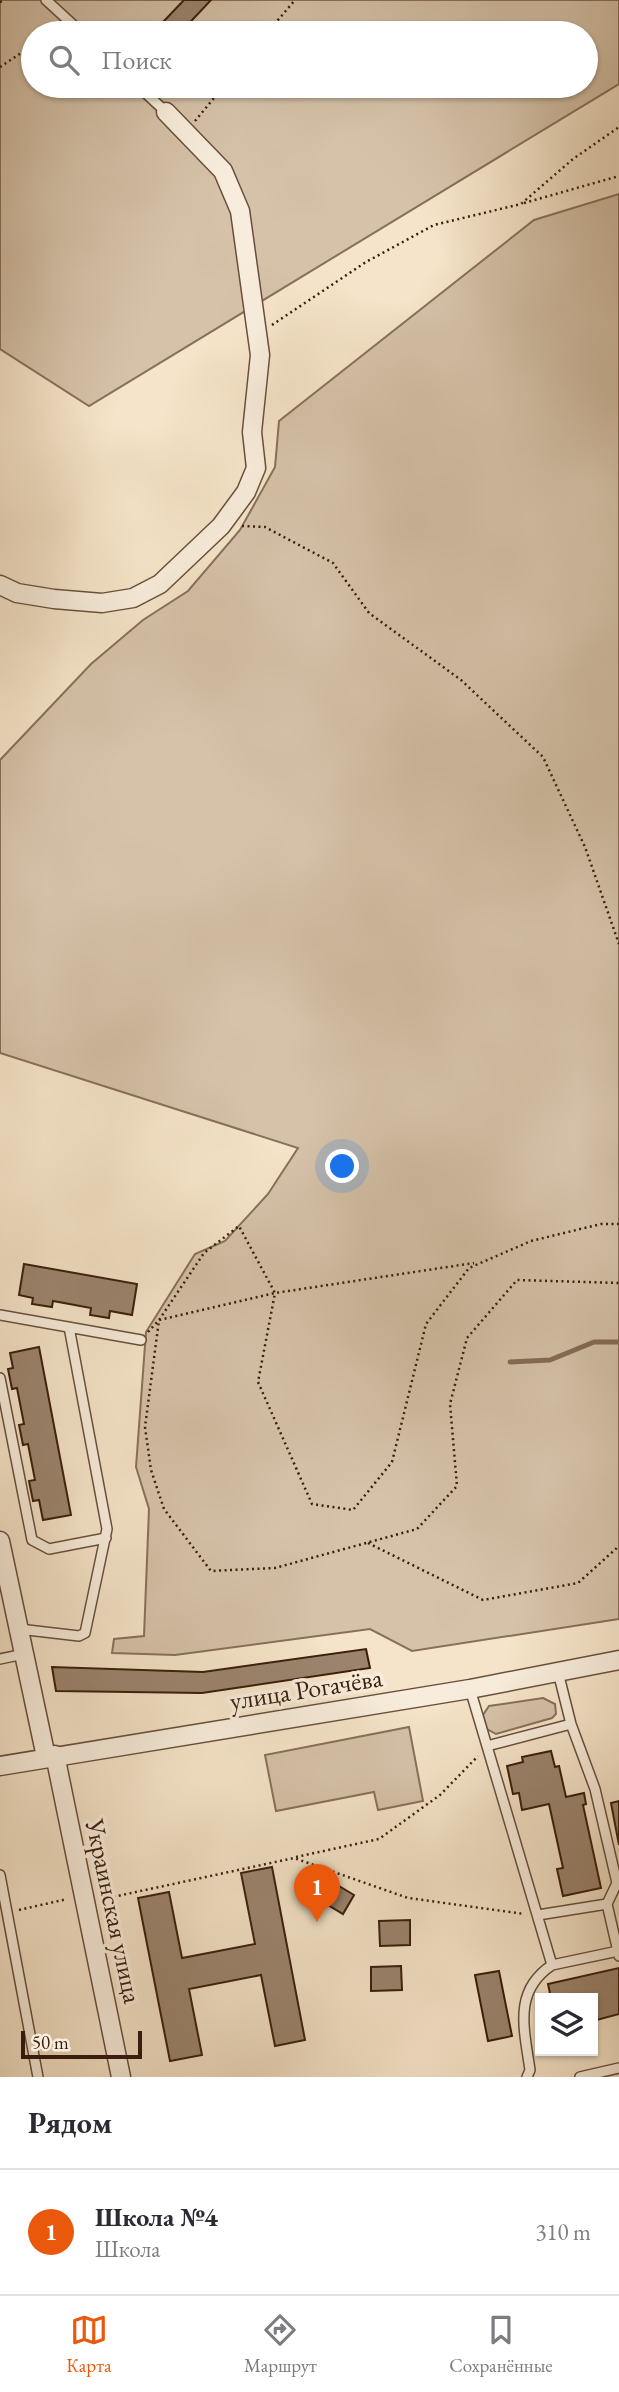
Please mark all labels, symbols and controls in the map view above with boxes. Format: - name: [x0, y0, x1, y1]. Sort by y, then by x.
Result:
- search box: [21, 21, 598, 98]
- icon: search: [45, 41, 83, 79]
- text: Поиск: [101, 43, 172, 77]
- your location: [325, 1149, 359, 1183]
- street label: улица Рогачёва: [227, 1660, 385, 1718]
- street label: Украинская улица: [78, 1815, 150, 2007]
- pin: 1: [294, 1864, 340, 1922]
- map controls: [535, 1993, 598, 2056]
- button: layers: [535, 1993, 598, 2056]
- scale bar: [21, 2028, 142, 2060]
- text: 50 m: [32, 2030, 69, 2055]
- text: Рядом: [28, 2103, 112, 2142]
- text: Школа №4: [95, 2200, 218, 2234]
- text: 1: [45, 2217, 57, 2247]
- text: 310 m: [535, 2217, 591, 2247]
- text: Школа: [95, 2234, 160, 2264]
- tab: Карта: [66, 2311, 112, 2378]
- tab: Маршрут: [244, 2311, 317, 2378]
- tab: Сохранённые: [449, 2311, 553, 2378]

